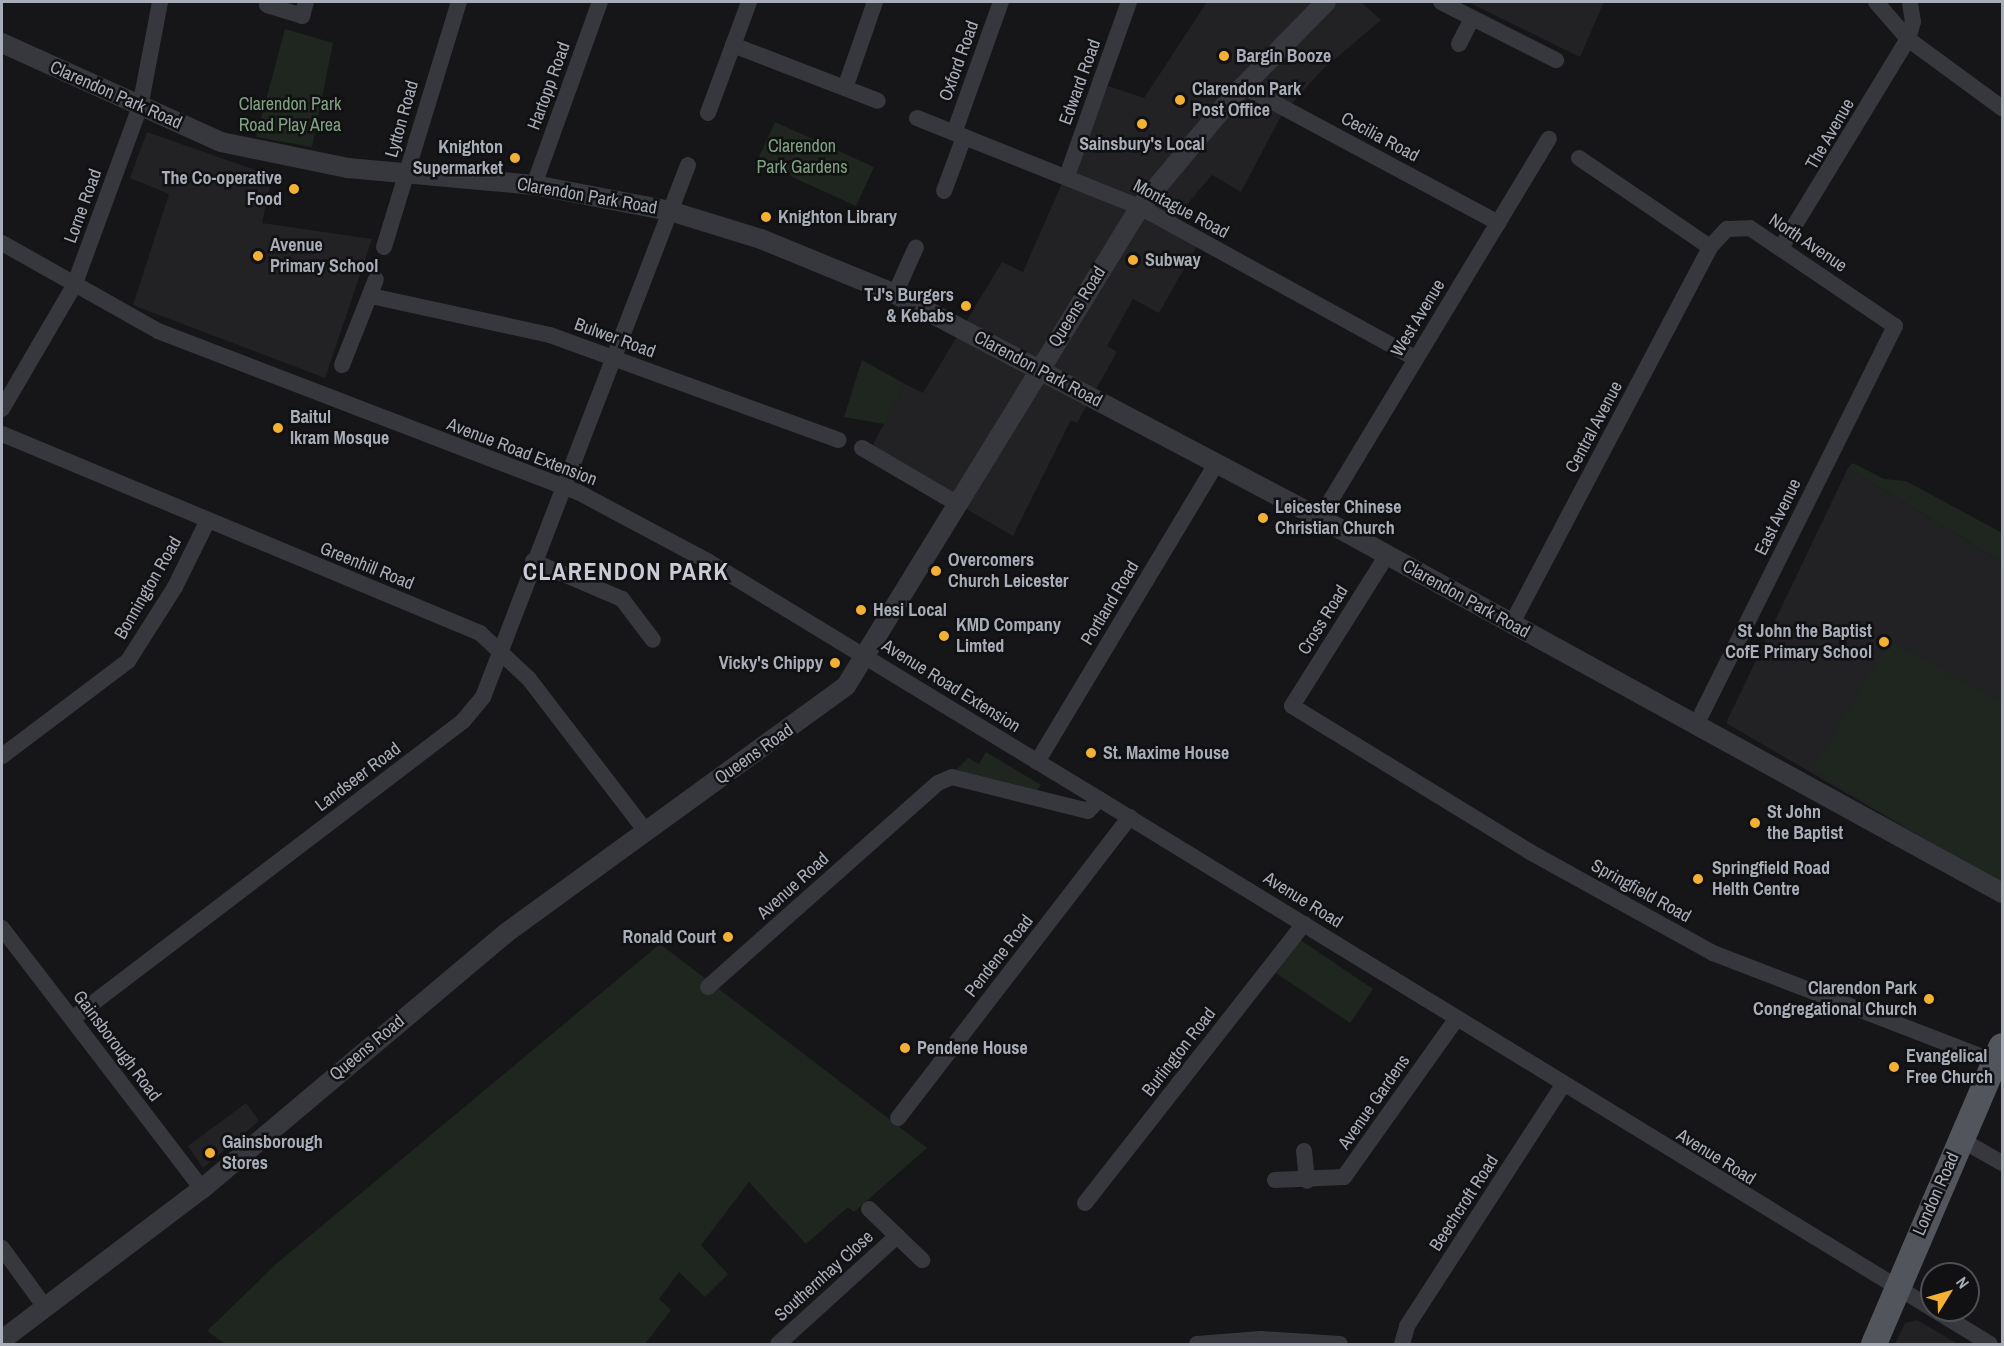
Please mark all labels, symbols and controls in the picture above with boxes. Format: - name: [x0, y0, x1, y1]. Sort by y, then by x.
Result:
- street label: Oxford Road: [935, 18, 983, 104]
- street label: Edward Road: [1055, 36, 1105, 128]
- street label: Hartopp Road: [523, 39, 575, 133]
- place label: Bargin Booze: [1236, 45, 1331, 67]
- marker: Bargin Booze: [1217, 49, 1231, 63]
- street label: Clarendon Park Road: [47, 56, 185, 134]
- street label: Lytton Road: [381, 78, 423, 160]
- place label: Clarendon Park Post Office: [1192, 79, 1301, 122]
- marker: Clarendon Park Post Office: [1173, 93, 1187, 107]
- park label: Clarendon Park Road Play Area: [238, 94, 342, 136]
- street label: The Avenue: [1801, 94, 1859, 174]
- street label: Cecilia Road: [1337, 107, 1423, 167]
- marker: Sainsbury's Local: [1135, 117, 1149, 131]
- place label: Sainsbury's Local: [1079, 133, 1205, 155]
- park label: Clarendon Park Gardens: [756, 136, 848, 178]
- place label: Knighton Supermarket: [413, 137, 503, 180]
- marker: Knighton Supermarket: [508, 151, 522, 165]
- street label: Lorne Road: [60, 166, 106, 246]
- place label: The Co-operative Food: [161, 168, 282, 210]
- street label: Clarendon Park Road: [515, 173, 659, 219]
- street label: Montague Road: [1130, 175, 1232, 243]
- marker: The Co-operative Food: [287, 182, 301, 196]
- place label: Knighton Library: [778, 206, 897, 228]
- street label: North Avenue: [1765, 209, 1851, 277]
- marker: Knighton Library: [759, 210, 773, 224]
- place label: Avenue Primary School: [270, 235, 378, 278]
- marker: Avenue Primary School: [251, 249, 265, 263]
- place label: Subway: [1145, 249, 1201, 271]
- marker: Subway: [1126, 253, 1140, 267]
- street label: Queens Road: [1044, 263, 1110, 351]
- street label: West Avenue: [1386, 275, 1450, 361]
- place label: TJ's Burgers & Kebabs: [864, 285, 954, 328]
- marker: TJ's Burgers & Kebabs: [959, 299, 973, 313]
- street label: Bulwer Road: [572, 313, 658, 363]
- street label: Clarendon Park Road: [970, 326, 1106, 412]
- street label: Central Avenue: [1561, 377, 1627, 477]
- place label: Baitul Ikram Mosque: [290, 407, 389, 450]
- street label: Avenue Road Extension: [444, 413, 600, 491]
- marker: Baitul Ikram Mosque: [271, 421, 285, 435]
- street label: East Avenue: [1750, 475, 1806, 559]
- place label: Leicester Chinese Christian Church: [1275, 497, 1401, 540]
- marker: Leicester Chinese Christian Church: [1256, 511, 1270, 525]
- street label: Bonnington Road: [110, 533, 186, 643]
- street label: Greenhill Road: [317, 537, 417, 595]
- place label: Overcomers Church Leicester: [948, 550, 1069, 592]
- street label: Clarendon Park Road: [1399, 555, 1533, 643]
- street label: Portland Road: [1076, 557, 1144, 649]
- district label: CLARENDON PARK: [523, 558, 729, 586]
- marker: Overcomers Church Leicester: [929, 564, 943, 578]
- street label: Cross Road: [1293, 581, 1353, 659]
- place label: Hesi Local: [873, 599, 947, 621]
- marker: Hesi Local: [854, 603, 868, 617]
- place label: KMD Company Limted: [956, 615, 1061, 658]
- place label: St John the Baptist CofE Primary School: [1725, 621, 1872, 664]
- marker: KMD Company Limted: [937, 629, 951, 643]
- street label: Avenue Road Extension: [878, 635, 1024, 737]
- marker: St John the Baptist CofE Primary School: [1877, 635, 1891, 649]
- place label: Vicky's Chippy: [719, 652, 823, 674]
- marker: Vicky's Chippy: [828, 656, 842, 670]
- street label: Queens Road: [711, 719, 797, 789]
- street label: Landseer Road: [311, 738, 405, 816]
- place label: St. Maxime House: [1103, 742, 1229, 764]
- marker: St. Maxime House: [1084, 746, 1098, 760]
- place label: St John the Baptist: [1767, 802, 1843, 844]
- marker: St John the Baptist: [1748, 816, 1762, 830]
- street label: Avenue Road: [753, 848, 833, 924]
- street label: Springfield Road: [1587, 855, 1695, 927]
- place label: Springfield Road Helth Centre: [1712, 858, 1830, 900]
- street label: Avenue Road: [1259, 867, 1347, 933]
- marker: Springfield Road Helth Centre: [1689, 870, 1707, 888]
- street label: Pendene Road: [960, 911, 1038, 1001]
- place label: Ronald Court: [623, 926, 716, 948]
- marker: Ronald Court: [721, 930, 735, 944]
- place label: Clarendon Park Congregational Church: [1753, 978, 1917, 1020]
- street label: Gainsborough Road: [68, 986, 166, 1106]
- marker: Clarendon Park Congregational Church: [1922, 992, 1936, 1006]
- street label: Burlington Road: [1138, 1003, 1220, 1101]
- street label: Queens Road: [325, 1010, 409, 1086]
- place label: Pendene House: [917, 1037, 1028, 1059]
- marker: Pendene House: [898, 1041, 912, 1055]
- place label: Evangelical Free Church: [1906, 1046, 1993, 1088]
- street label: Avenue Gardens: [1333, 1051, 1415, 1153]
- marker: Evangelical Free Church: [1887, 1060, 1901, 1074]
- street label: Avenue Road: [1672, 1124, 1760, 1190]
- place label: Gainsborough Stores: [222, 1132, 323, 1174]
- marker: Gainsborough Stores: [203, 1146, 217, 1160]
- street label: London Road: [1908, 1149, 1964, 1239]
- street label: Beechcroft Road: [1425, 1151, 1503, 1255]
- street label: Southernhay Close: [770, 1226, 878, 1326]
- north arrow: [1920, 1262, 1980, 1322]
- text: N: [1951, 1272, 1974, 1293]

